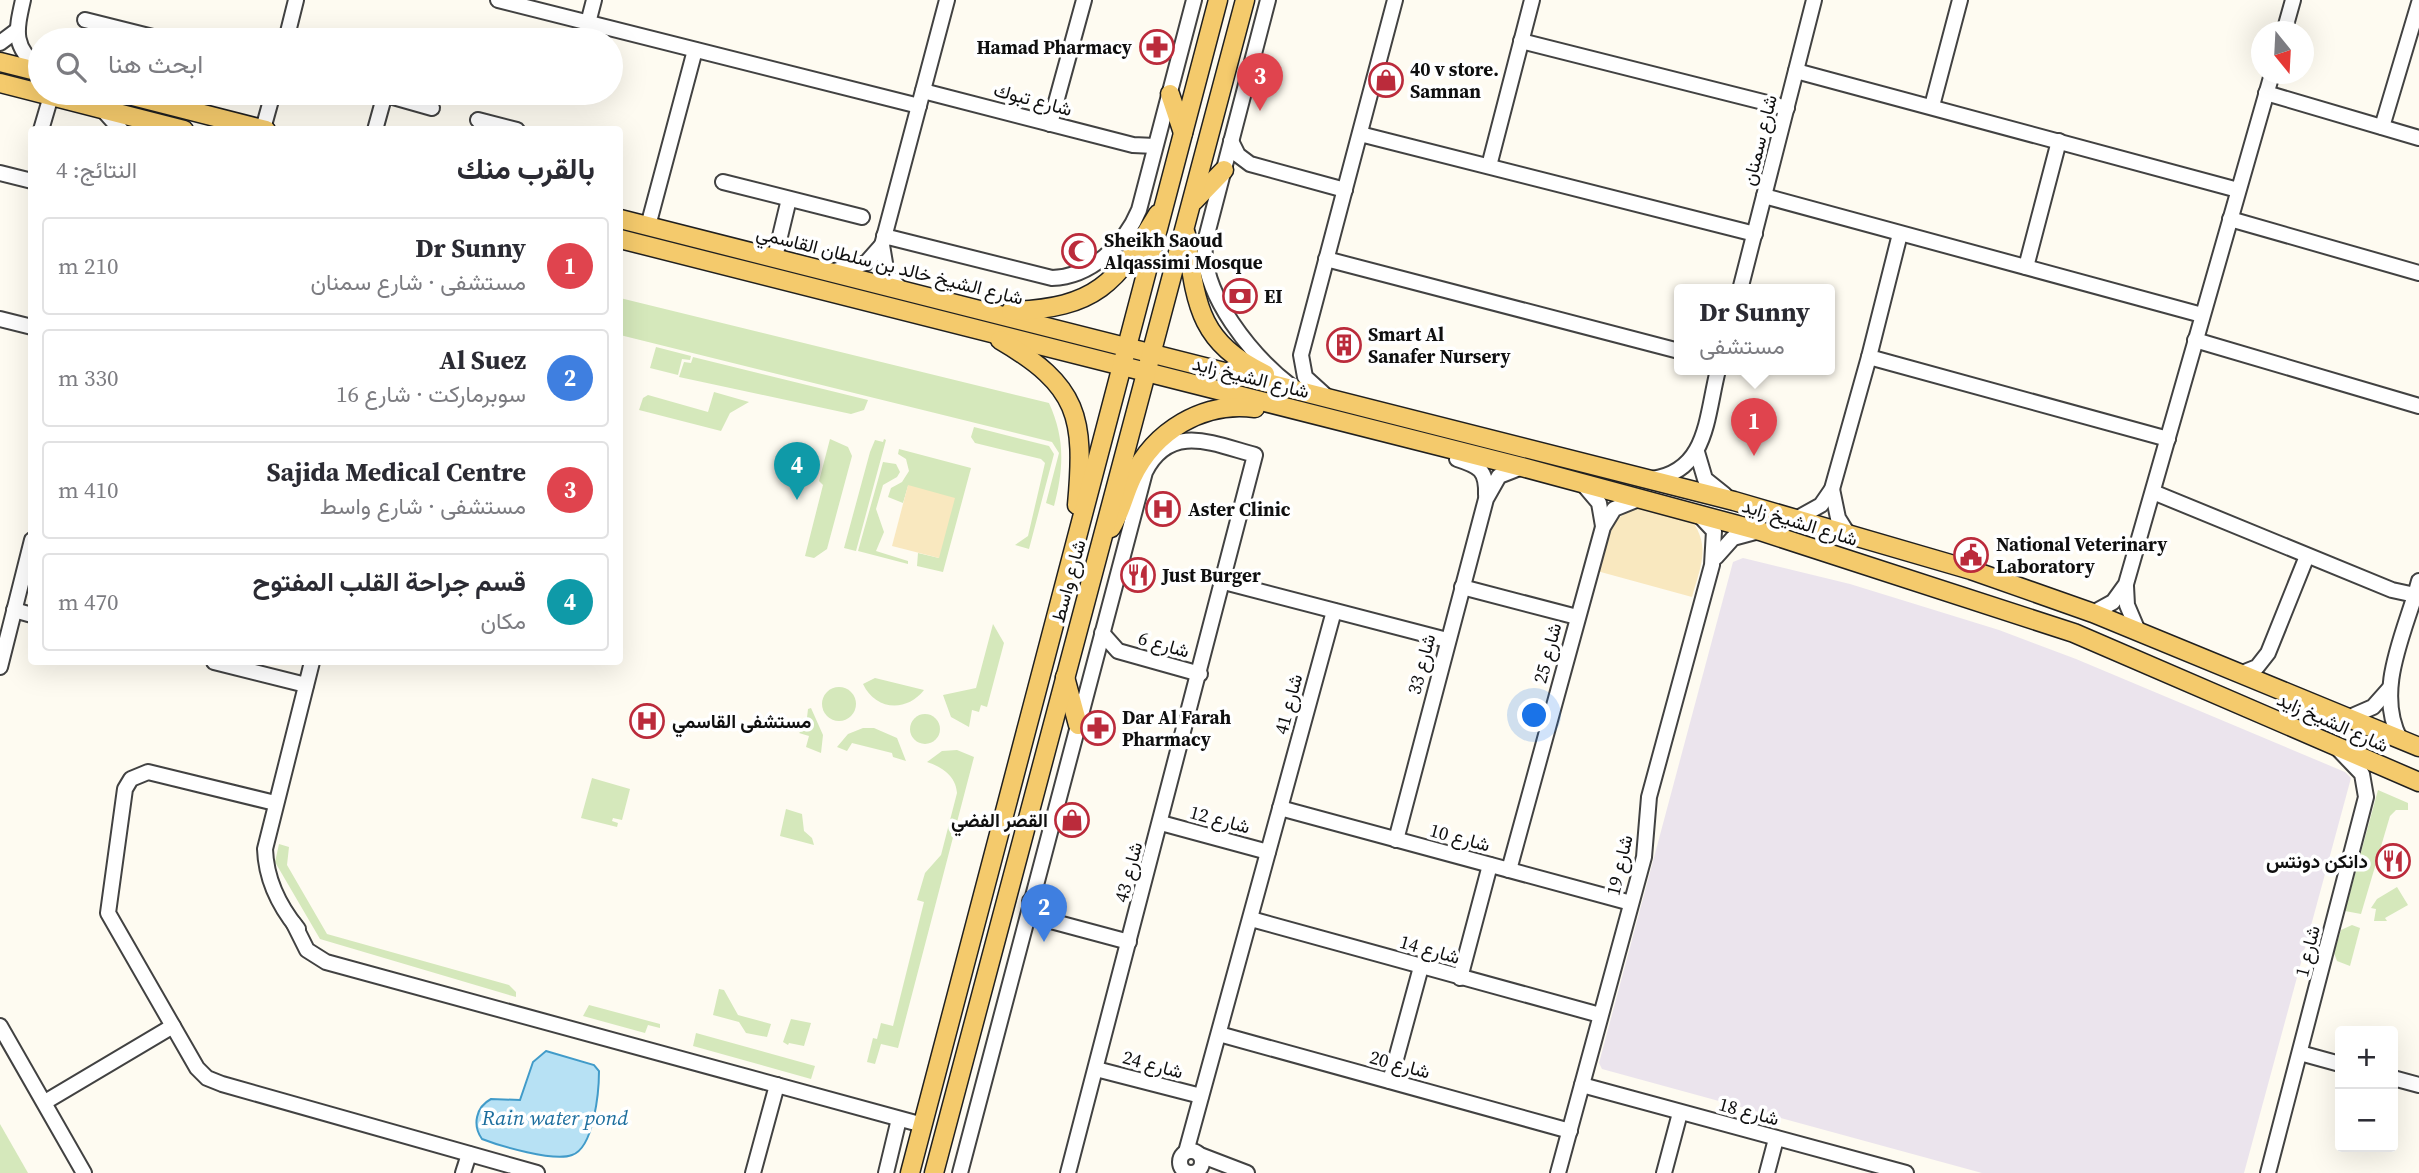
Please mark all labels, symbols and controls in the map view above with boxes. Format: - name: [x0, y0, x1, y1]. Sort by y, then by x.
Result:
- north arrow: [2251, 21, 2314, 84]
- search box: [28, 28, 623, 105]
- pharmacy icon: Hamad Pharmacy: [1138, 28, 1176, 66]
- place label: Hamad Pharmacy: [976, 34, 1133, 60]
- text: ابحث هنا: [108, 46, 203, 82]
- icon: search: [52, 48, 90, 86]
- pin: 3: [1237, 53, 1283, 111]
- place label: 40 v store. Samnan: [1410, 56, 1499, 104]
- shop icon: 40 v store. Samnan: [1367, 61, 1405, 99]
- street label: شارع تبوك: [991, 76, 1075, 122]
- street label: شارع سمنان: [1735, 92, 1783, 188]
- text: بالقرب منك: [457, 148, 595, 189]
- text: النتائج: 4: [56, 154, 137, 186]
- street label: شارع الشيخ خالد بن سلطان القاسمي: [753, 219, 1026, 314]
- place label: Sheikh Saoud Alqassimi Mosque: [1104, 227, 1263, 275]
- text: Dr Sunny: [415, 230, 526, 266]
- mosque icon: Sheikh Saoud Alqassimi Mosque: [1060, 232, 1098, 270]
- text: 210 m: [58, 250, 119, 282]
- text: 1: [564, 250, 576, 282]
- text: مستشفى · شارع سمنان: [310, 266, 526, 298]
- bank icon: EI: [1221, 277, 1259, 315]
- place label: EI: [1264, 283, 1283, 309]
- popup: [1674, 284, 1835, 375]
- text: Dr Sunny: [1699, 294, 1810, 330]
- place label: Smart Al Sanafer Nursery: [1368, 321, 1512, 369]
- building icon: Smart Al Sanafer Nursery: [1325, 326, 1363, 364]
- text: مستشفى: [1699, 330, 1785, 362]
- text: Al Suez: [439, 342, 526, 378]
- street label: شارع الشيخ زايد: [1190, 350, 1312, 405]
- text: 330 m: [58, 362, 119, 394]
- text: 2: [564, 362, 576, 394]
- text: سوبرماركت · شارع 16: [336, 378, 526, 410]
- pin: 1: [1731, 398, 1777, 456]
- pin: 4: [774, 442, 820, 500]
- text: Sajida Medical Centre: [267, 454, 526, 490]
- text: 410 m: [58, 474, 119, 506]
- text: 3: [564, 474, 576, 506]
- text: مستشفى · شارع واسط: [320, 490, 526, 522]
- hospital icon: Aster Clinic: [1144, 490, 1182, 528]
- street label: شارع الشيخ زايد: [1739, 492, 1861, 553]
- place label: Aster Clinic: [1188, 496, 1291, 522]
- place label: National Veterinary Laboratory: [1996, 531, 2168, 579]
- public building icon: National Veterinary Laboratory: [1952, 536, 1990, 574]
- street label: شارع واسط: [1044, 537, 1092, 625]
- restaurant icon: Just Burger: [1119, 556, 1157, 594]
- place label: Just Burger: [1161, 562, 1261, 588]
- text: قسم جراحة القلب المفتوح: [252, 564, 526, 600]
- text: 470 m: [58, 586, 119, 618]
- text: 4: [564, 586, 576, 618]
- text: مكان: [480, 605, 526, 637]
- street label: شارع 25: [1526, 620, 1568, 686]
- street label: شارع 6: [1135, 624, 1193, 664]
- street label: شارع 33: [1400, 631, 1442, 697]
- street label: شارع 41: [1267, 671, 1309, 737]
- street label: شارع الشيخ زايد: [2273, 686, 2393, 759]
- your location: [1517, 698, 1551, 732]
- hospital icon: مستشفى القاسمي: [628, 702, 666, 740]
- place label: Dar Al Farah Pharmacy: [1122, 704, 1232, 752]
- place label: مستشفى القاسمي: [672, 708, 811, 738]
- pharmacy icon: Dar Al Farah Pharmacy: [1079, 709, 1117, 747]
- street label: شارع 12: [1187, 798, 1253, 840]
- shop icon: القصر الفضي: [1053, 801, 1091, 839]
- place label: القصر الفضي: [951, 807, 1048, 837]
- street label: شارع 10: [1427, 816, 1493, 858]
- street label: شارع 19: [1599, 832, 1639, 898]
- street label: شارع 43: [1107, 839, 1149, 905]
- restaurant icon: دانكن دونتس: [2374, 842, 2412, 880]
- place label: دانكن دونتس: [2266, 848, 2368, 874]
- pin: 2: [1021, 884, 1067, 942]
- street label: شارع 1: [2288, 923, 2326, 979]
- street label: شارع 14: [1397, 928, 1463, 970]
- map controls: [2335, 1026, 2398, 1152]
- button: +: [2335, 1026, 2398, 1089]
- street label: شارع 24: [1120, 1043, 1186, 1085]
- street label: شارع 20: [1367, 1043, 1433, 1085]
- button: −: [2335, 1089, 2398, 1152]
- street label: شارع 18: [1716, 1090, 1782, 1132]
- water label: Rain water pond: [481, 1103, 628, 1132]

